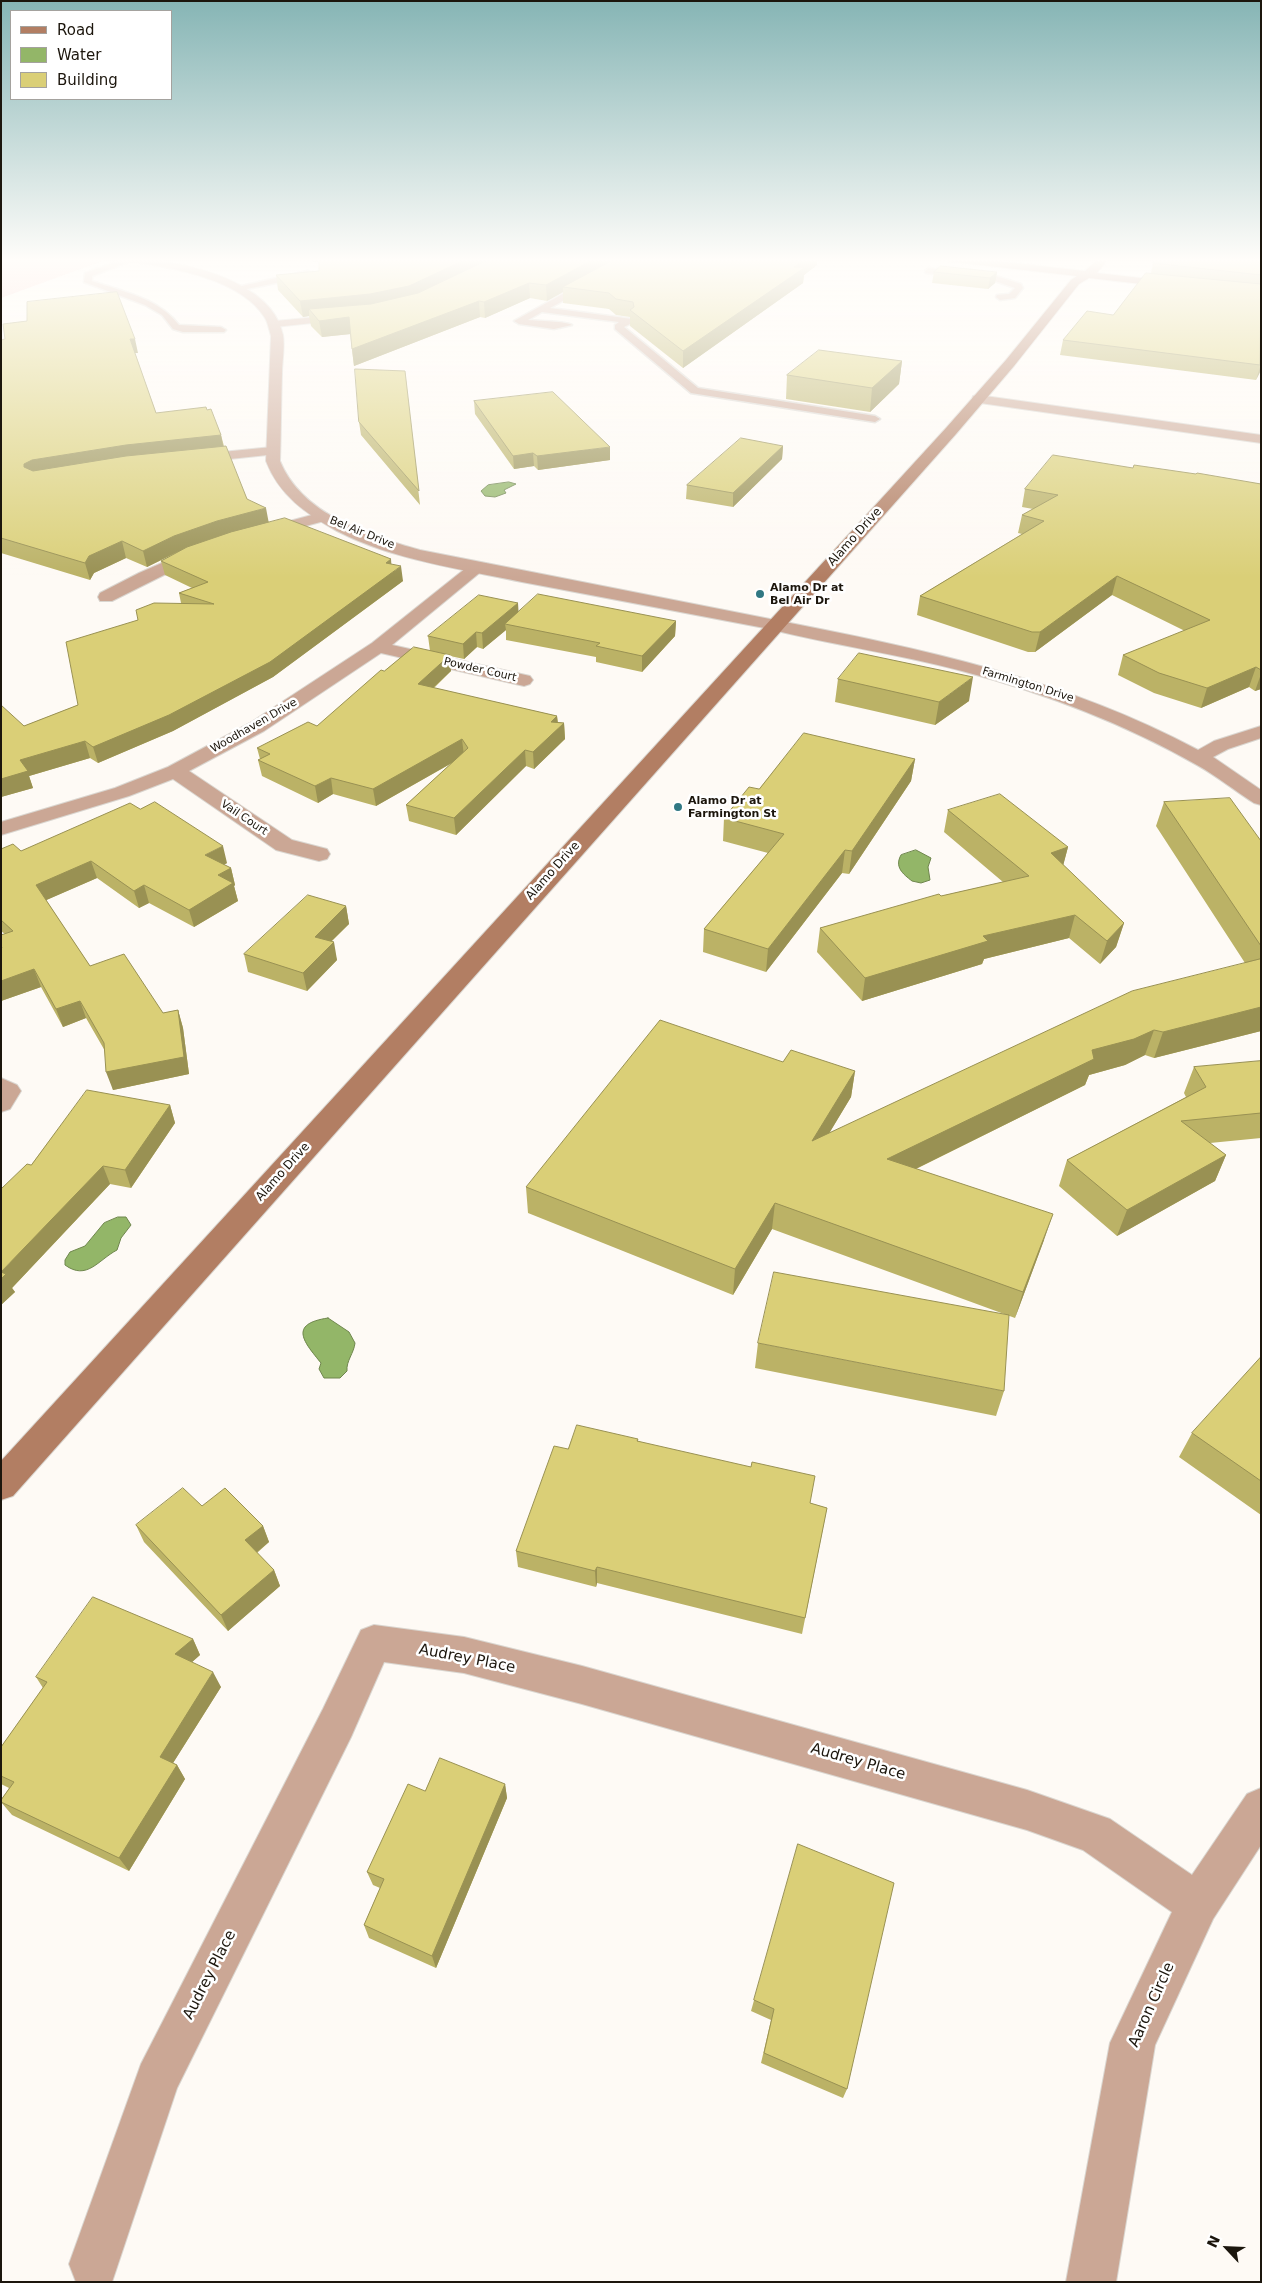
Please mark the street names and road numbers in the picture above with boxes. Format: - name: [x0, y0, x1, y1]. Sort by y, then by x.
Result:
- street label: Alamo Drive: [825, 505, 885, 569]
- street label: Bel Air Drive: [328, 514, 396, 552]
- street label: Powder Court: [442, 655, 518, 685]
- street label: Farmington Drive: [981, 665, 1075, 705]
- street label: Woodhaven Drive: [208, 696, 300, 756]
- street label: Vail Court: [218, 798, 270, 838]
- street label: Alamo Drive: [523, 839, 583, 903]
- street label: Alamo Drive: [253, 1140, 313, 1204]
- street label: Audrey Place: [417, 1641, 517, 1677]
- street label: Audrey Place: [808, 1740, 908, 1784]
- street label: Audrey Place: [180, 1927, 240, 2023]
- street label: Aaron Circle: [1125, 1960, 1179, 2050]

